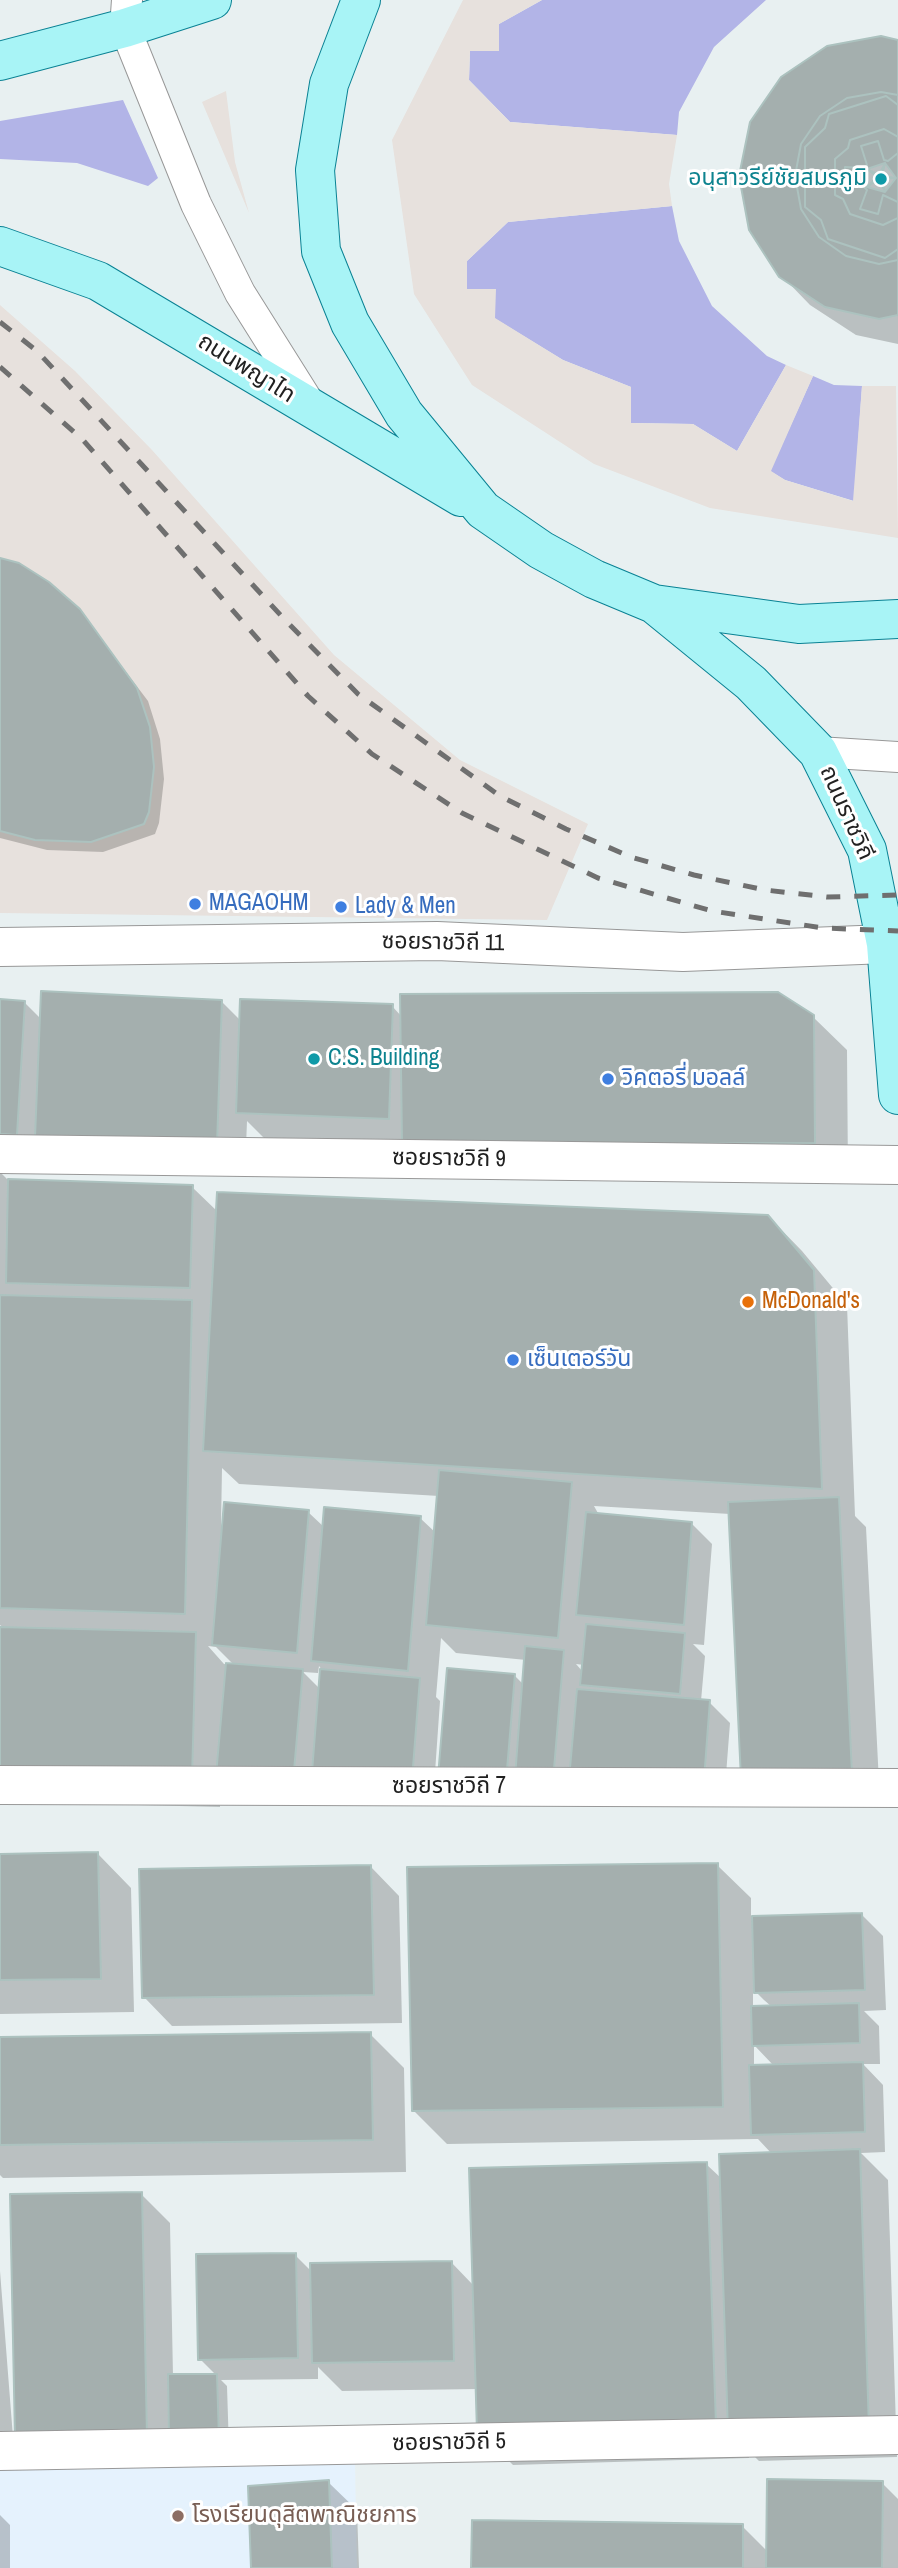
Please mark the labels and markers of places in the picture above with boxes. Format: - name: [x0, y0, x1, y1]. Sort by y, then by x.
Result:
- place label: อนุสาวรีย์ชัยสมรภูมิ: [688, 165, 867, 193]
- marker: อนุสาวรีย์ชัยสมรภูมิ: [873, 171, 889, 187]
- place label: MAGAOHM: [209, 890, 309, 918]
- place label: Lady & Men: [355, 893, 456, 921]
- marker: MAGAOHM: [187, 896, 203, 912]
- marker: Lady & Men: [333, 899, 349, 915]
- place label: C.S. Building: [328, 1045, 439, 1073]
- marker: C.S. Building: [306, 1051, 322, 1067]
- place label: วิคตอรี่ มอลล์: [622, 1065, 745, 1093]
- marker: วิคตอรี่ มอลล์: [600, 1071, 616, 1087]
- place label: McDonald's: [762, 1288, 860, 1316]
- marker: McDonald's: [740, 1294, 756, 1310]
- place label: เซ็นเตอร์วัน: [527, 1346, 631, 1374]
- marker: เซ็นเตอร์วัน: [505, 1352, 521, 1368]
- place label: โรงเรียนดุสิตพาณิชยการ: [192, 2502, 417, 2530]
- marker: โรงเรียนดุสิตพาณิชยการ: [170, 2508, 186, 2524]

